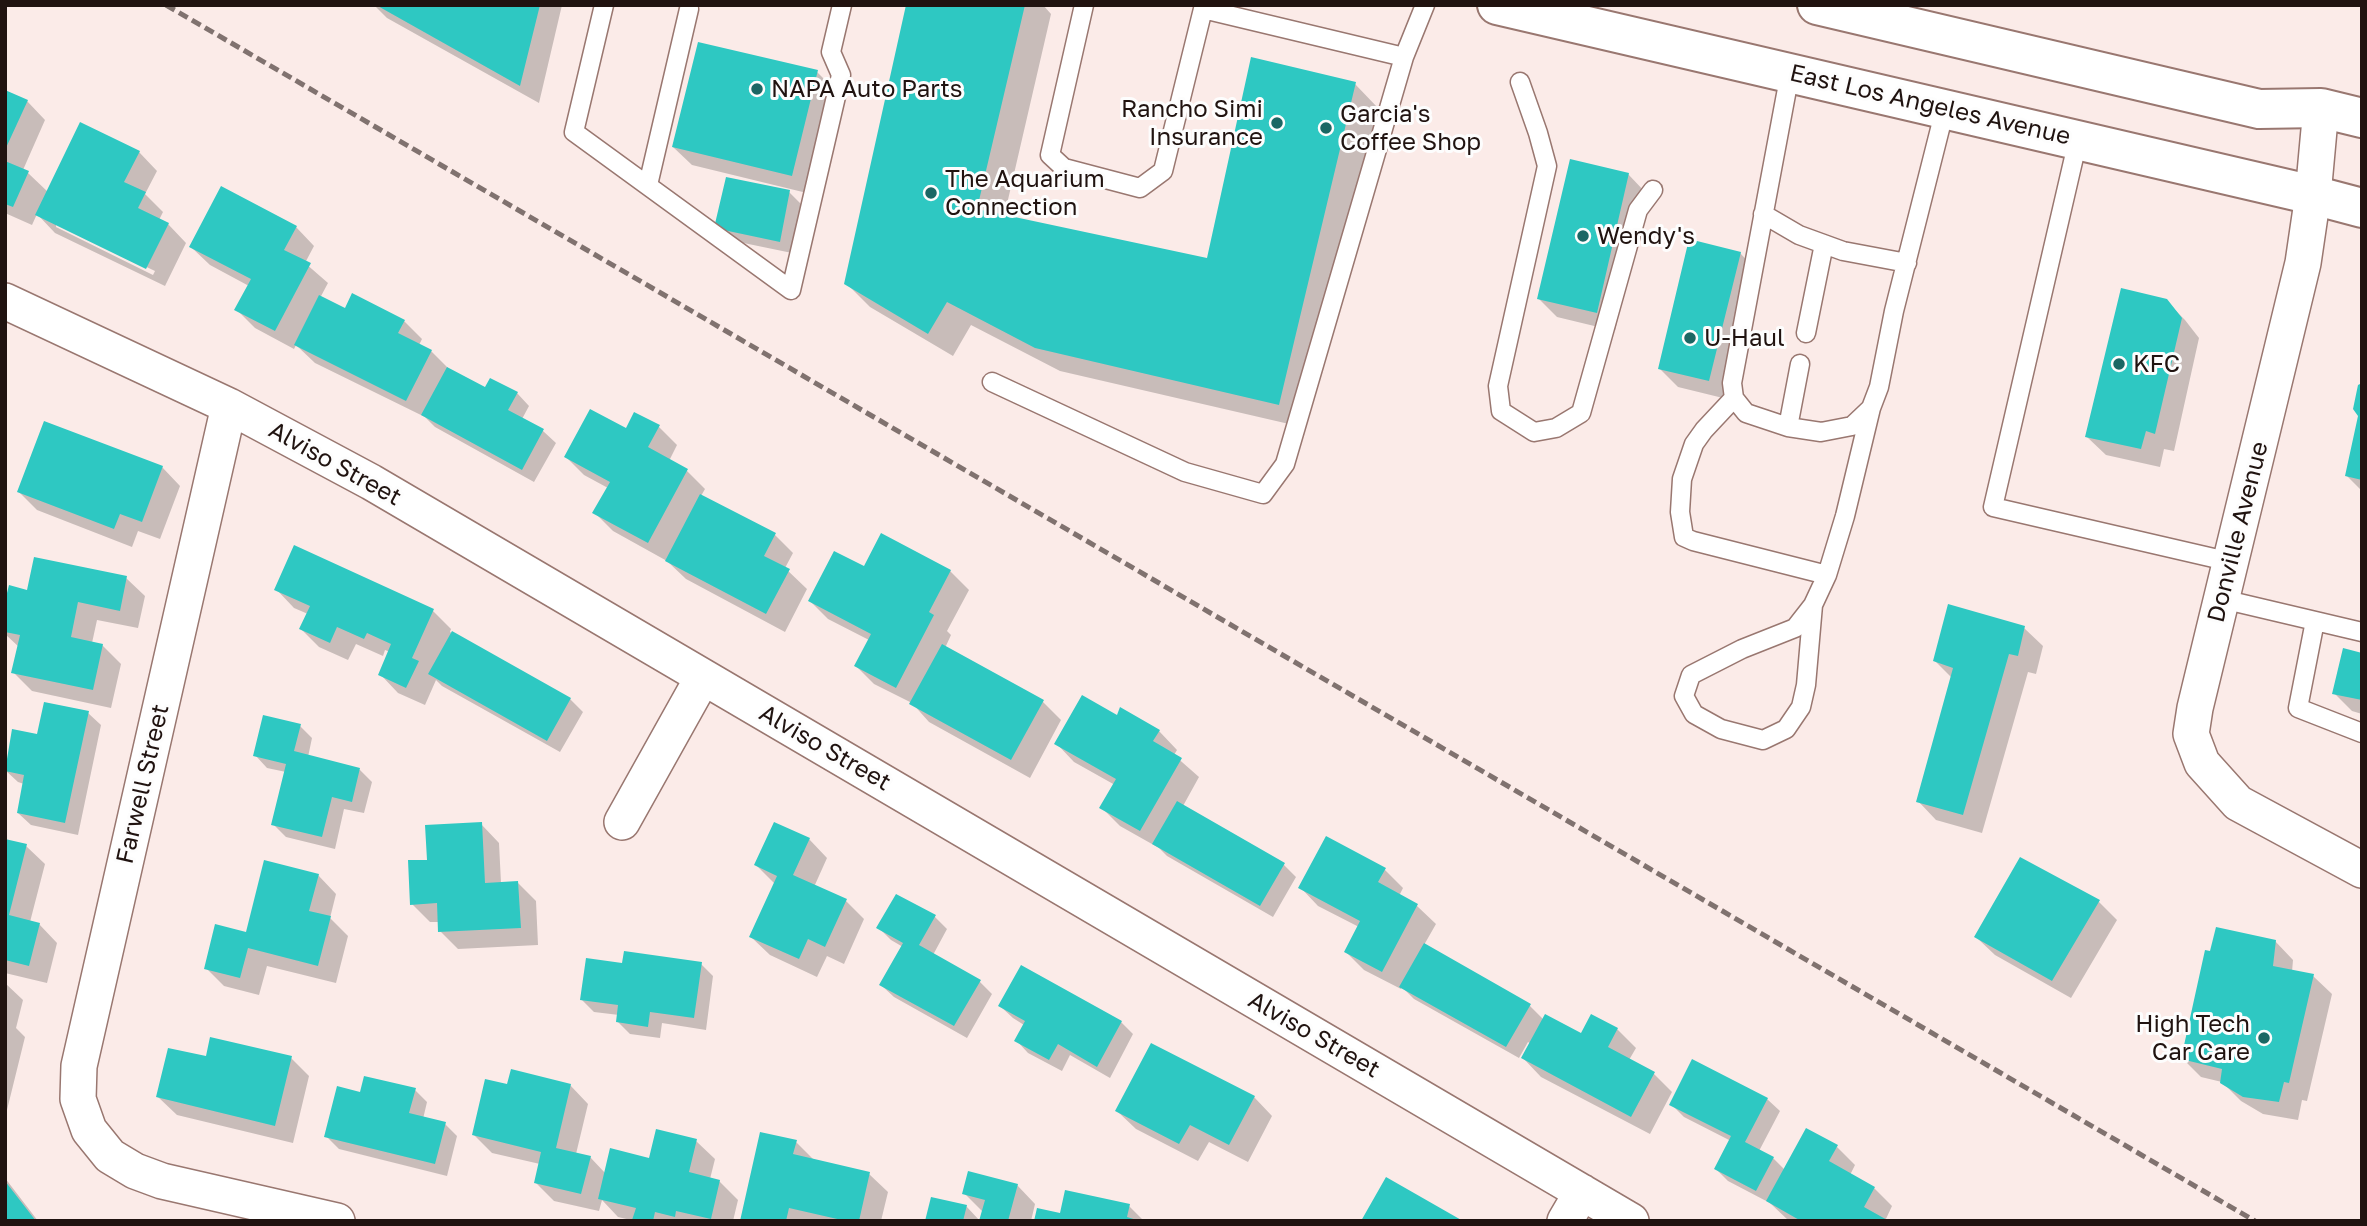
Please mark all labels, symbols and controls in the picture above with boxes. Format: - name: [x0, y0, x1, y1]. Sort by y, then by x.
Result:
- street label: East Los Angeles Avenue: [1787, 59, 2073, 151]
- place label: NAPA Auto Parts: [771, 75, 963, 103]
- marker: NAPA Auto Parts: [749, 81, 765, 97]
- place label: Rancho Simi Insurance: [1121, 95, 1263, 151]
- place label: Garcia's Coffee Shop: [1340, 100, 1481, 156]
- marker: Rancho Simi Insurance: [1269, 115, 1285, 131]
- marker: Garcia's Coffee Shop: [1318, 120, 1334, 136]
- place label: The Aquarium Connection: [945, 165, 1105, 221]
- marker: The Aquarium Connection: [923, 185, 939, 201]
- place label: Wendy's: [1597, 222, 1695, 250]
- marker: Wendy's: [1575, 228, 1591, 244]
- place label: U-Haul: [1704, 324, 1785, 352]
- marker: U-Haul: [1682, 330, 1698, 346]
- place label: KFC: [2133, 350, 2180, 378]
- marker: KFC: [2111, 356, 2127, 372]
- street label: Alviso Street: [264, 416, 406, 512]
- street label: Donville Avenue: [2202, 439, 2274, 625]
- street label: Alviso Street: [754, 699, 896, 797]
- street label: Farwell Street: [111, 701, 175, 867]
- street label: Alviso Street: [1243, 986, 1385, 1084]
- place label: High Tech Car Care: [2135, 1010, 2250, 1066]
- marker: High Tech Car Care: [2256, 1030, 2272, 1046]

